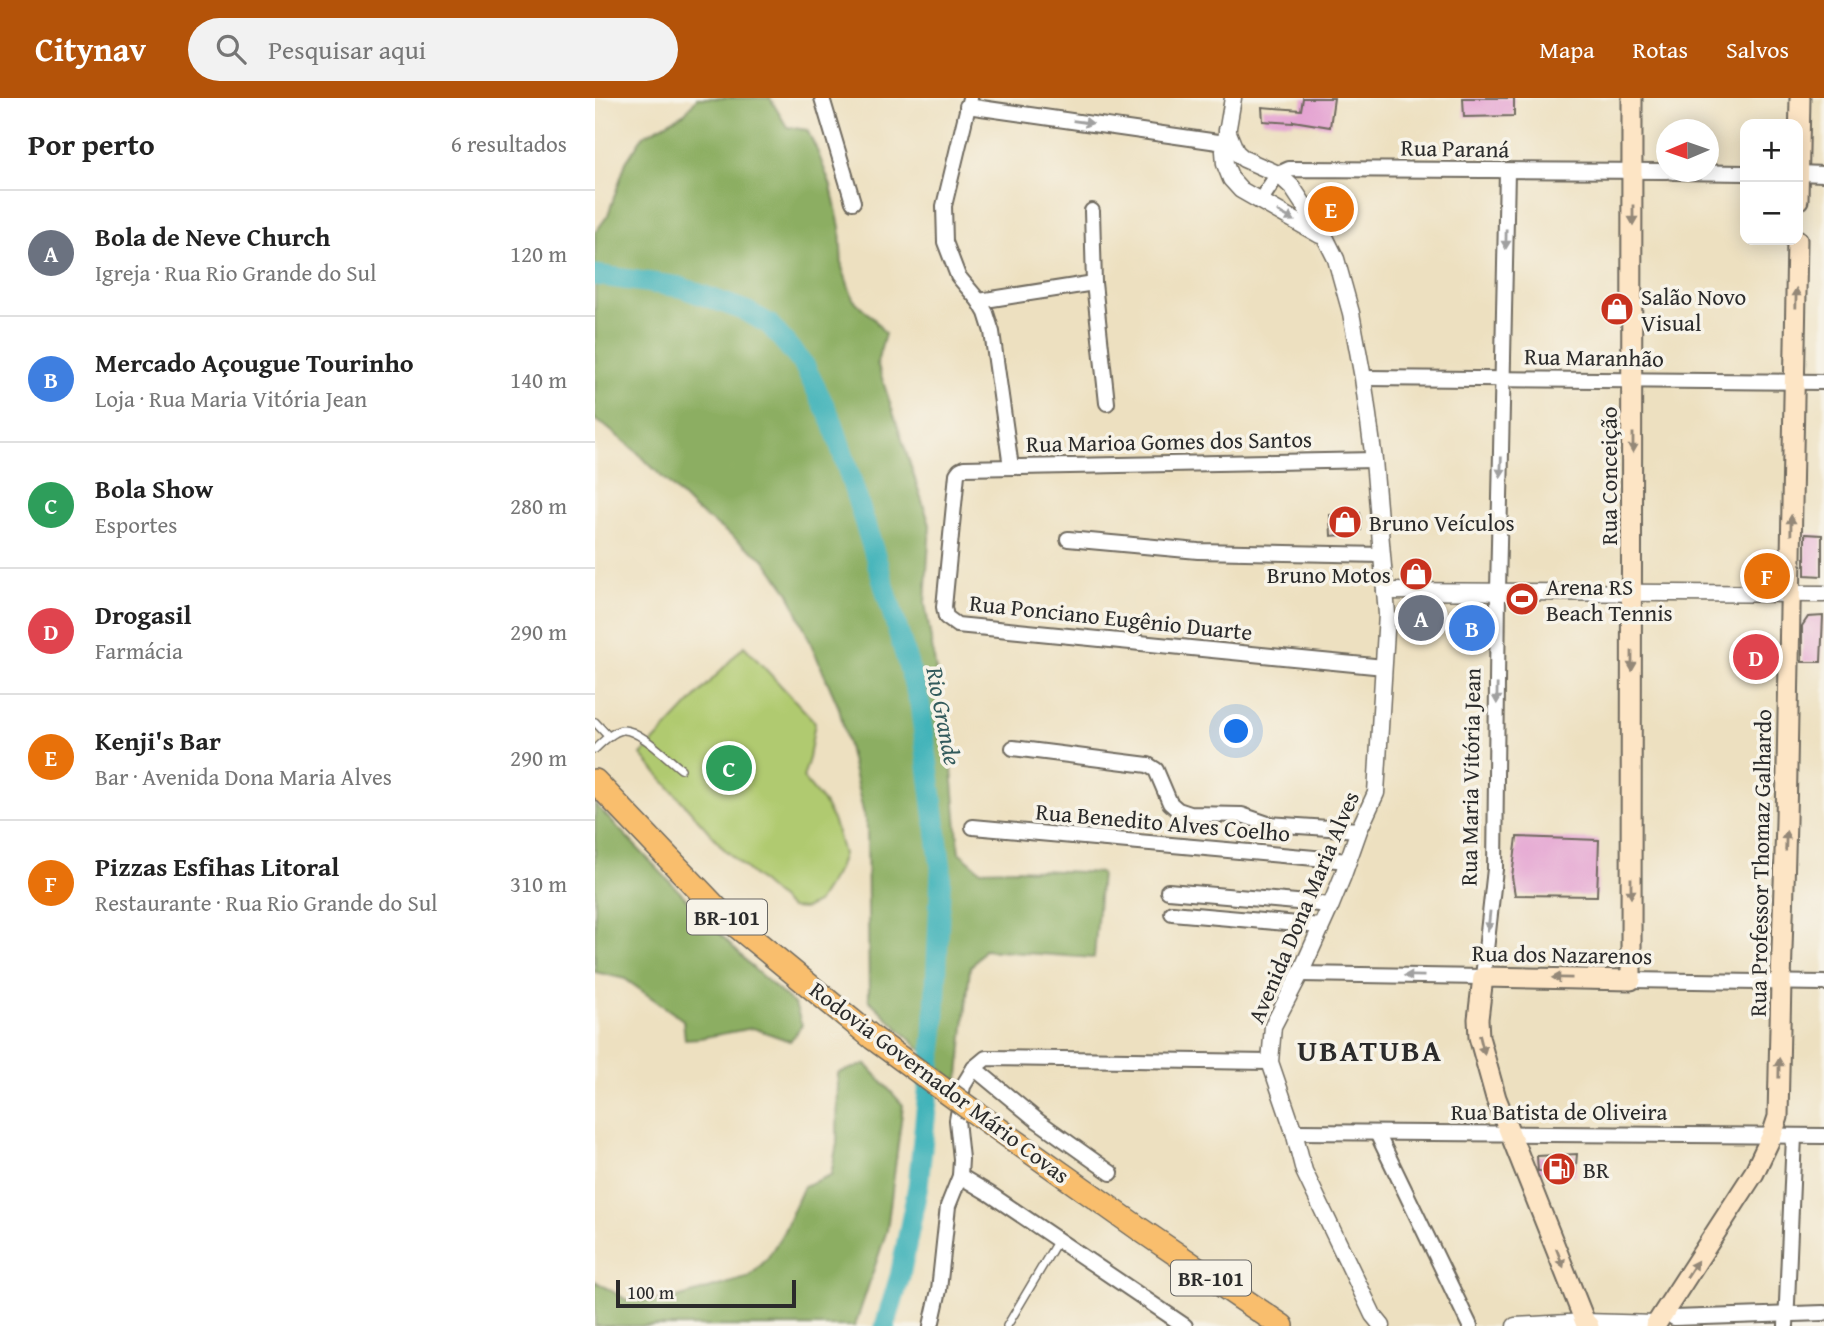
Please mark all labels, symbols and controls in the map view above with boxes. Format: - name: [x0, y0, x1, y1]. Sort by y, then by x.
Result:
- search box: [188, 18, 678, 81]
- text: Citynav: [35, 25, 146, 73]
- icon: search: [212, 30, 250, 68]
- text: Pesquisar aqui: [268, 30, 426, 69]
- text: Mapa: [1539, 32, 1595, 67]
- text: Rotas: [1633, 32, 1688, 67]
- text: Salvos: [1726, 32, 1789, 67]
- one-way arrow: [1072, 117, 1094, 128]
- north arrow: [1656, 119, 1719, 182]
- map controls: [1740, 119, 1803, 245]
- button: +: [1740, 119, 1803, 182]
- text: Por perto: [28, 122, 155, 166]
- text: 6 resultados: [451, 127, 567, 160]
- street label: Rua Paraná: [1400, 131, 1510, 165]
- button: −: [1740, 182, 1803, 245]
- pin: E: [1308, 183, 1354, 235]
- one-way arrow: [1627, 204, 1639, 226]
- one-way arrow: [1276, 210, 1296, 222]
- text: Bola de Neve Church: [95, 217, 330, 256]
- one-way arrow: [1500, 228, 1512, 250]
- text: A: [44, 237, 58, 270]
- text: 120 m: [510, 237, 567, 270]
- text: Igreja · Rua Rio Grande do Sul: [95, 256, 377, 289]
- place label: Salão Novo Visual: [1641, 280, 1746, 339]
- one-way arrow: [1790, 286, 1801, 308]
- shop icon: Salão Novo Visual: [1598, 290, 1636, 328]
- street label: Rua Maranhão: [1524, 339, 1664, 375]
- text: Mercado Açougue Tourinho: [95, 343, 414, 382]
- text: B: [44, 363, 58, 396]
- text: 140 m: [510, 363, 567, 396]
- text: Loja · Rua Maria Vitória Jean: [95, 382, 367, 415]
- street label: Rua Conceição: [1592, 406, 1625, 546]
- street label: Rua Marioa Gomes dos Santos: [1026, 422, 1312, 460]
- one-way arrow: [1627, 432, 1638, 454]
- one-way arrow: [1495, 456, 1507, 478]
- text: Bola Show: [95, 469, 213, 508]
- text: C: [44, 489, 58, 522]
- text: 280 m: [510, 489, 567, 522]
- shop icon: Bruno Veículos: [1326, 503, 1364, 541]
- place label: Bruno Veículos: [1369, 506, 1515, 539]
- text: Esportes: [95, 508, 177, 541]
- one-way arrow: [1785, 514, 1797, 536]
- pin: F: [1744, 550, 1790, 602]
- shop icon: Bruno Motos: [1397, 555, 1435, 593]
- place label: Bruno Motos: [1267, 558, 1391, 591]
- place label: Arena RS Beach Tennis: [1546, 570, 1673, 629]
- sports icon: Arena RS Beach Tennis: [1503, 580, 1541, 618]
- street label: Rua Ponciano Eugênio Duarte: [968, 586, 1254, 648]
- pin: A: [1398, 592, 1444, 644]
- text: Drogasil: [95, 595, 192, 634]
- pin: B: [1449, 602, 1495, 654]
- text: D: [44, 615, 58, 648]
- text: 290 m: [510, 615, 567, 648]
- pin: D: [1733, 631, 1779, 683]
- text: Farmácia: [95, 634, 183, 667]
- one-way arrow: [1626, 650, 1638, 672]
- water label: Rio Grande: [917, 663, 971, 769]
- street label: Rua Maria Vitória Jean: [1452, 668, 1488, 886]
- one-way arrow: [1491, 683, 1502, 705]
- street label: Rua Professor Thomaz Galhardo: [1741, 709, 1779, 1017]
- your location: [1219, 714, 1253, 748]
- text: Kenji's Bar: [95, 721, 221, 760]
- text: E: [45, 741, 57, 774]
- text: 290 m: [510, 741, 567, 774]
- pin: C: [706, 742, 752, 794]
- text: Bar · Avenida Dona Maria Alves: [95, 760, 392, 793]
- street label: Avenida Dona Maria Alves: [1239, 786, 1367, 1028]
- street label: Rua Benedito Alves Coelho: [1034, 794, 1292, 850]
- one-way arrow: [1780, 830, 1791, 852]
- text: Pizzas Esfihas Litoral: [95, 847, 339, 886]
- text: F: [45, 867, 57, 900]
- text: 310 m: [510, 867, 567, 900]
- one-way arrow: [1625, 877, 1637, 899]
- text: Restaurante · Rua Rio Grande do Sul: [95, 886, 438, 919]
- road number: BR-101: [687, 900, 767, 934]
- one-way arrow: [1483, 910, 1494, 932]
- street label: Rua dos Nazarenos: [1472, 936, 1652, 972]
- one-way arrow: [1403, 970, 1425, 982]
- street label: Rodovia Governador Mário Covas: [803, 973, 1077, 1191]
- one-way arrow: [1551, 973, 1573, 984]
- district label: UBATUBA: [1297, 1028, 1443, 1072]
- one-way arrow: [1477, 1034, 1488, 1056]
- one-way arrow: [1774, 1057, 1785, 1079]
- street label: Rua Batista de Oliveira: [1451, 1095, 1667, 1128]
- fuel station icon: BR: [1540, 1150, 1578, 1188]
- place label: BR: [1583, 1153, 1610, 1186]
- one-way arrow: [1555, 1248, 1566, 1269]
- road number: BR-101: [1171, 1260, 1251, 1296]
- one-way arrow: [1685, 1260, 1699, 1278]
- scale bar: [616, 1277, 796, 1309]
- text: 100 m: [627, 1278, 674, 1306]

